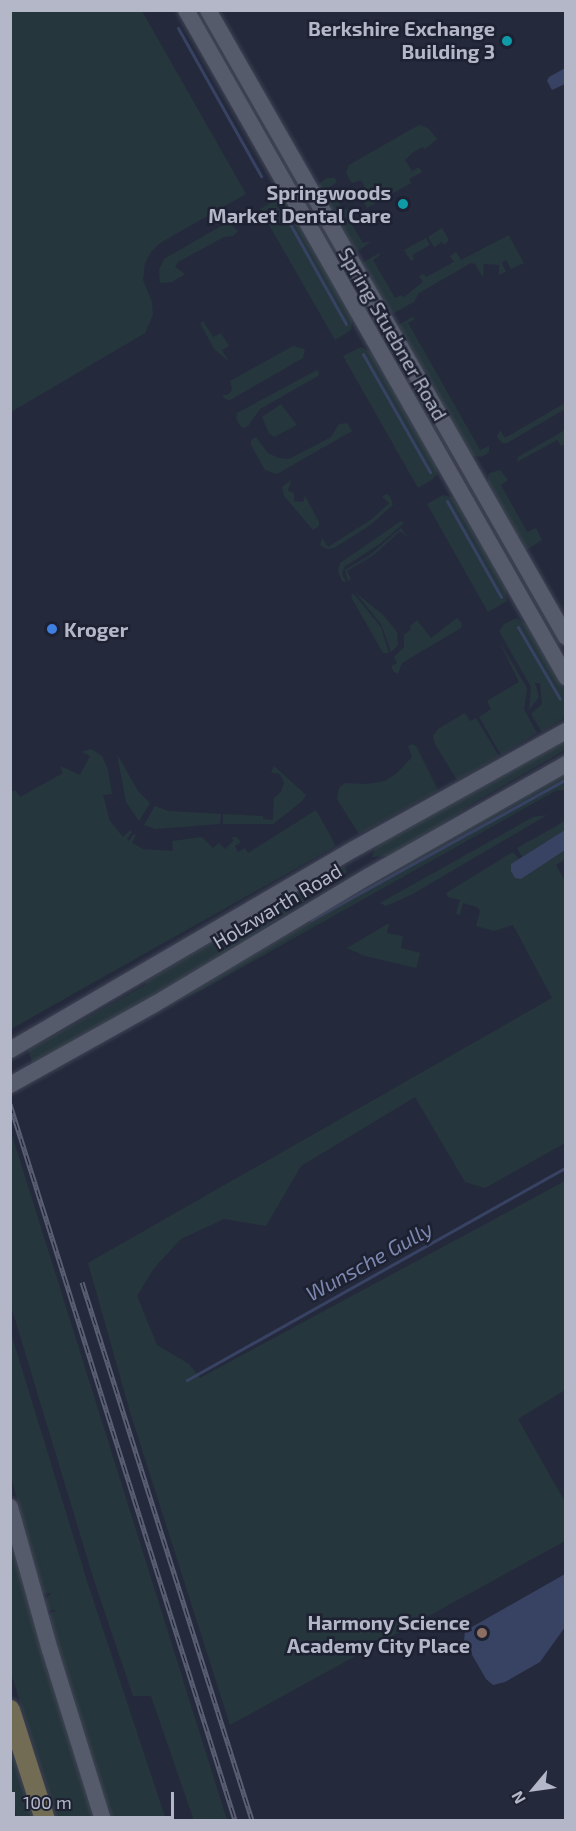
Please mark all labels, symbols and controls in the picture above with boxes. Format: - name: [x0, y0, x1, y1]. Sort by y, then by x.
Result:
- place label: Berkshire Exchange Building 3: [308, 17, 495, 64]
- marker: Berkshire Exchange Building 3: [500, 34, 514, 48]
- place label: Springwoods Market Dental Care: [208, 180, 391, 227]
- marker: Springwoods Market Dental Care: [396, 197, 410, 211]
- street label: Spring Stuebner Road: [334, 243, 452, 425]
- place label: Kroger: [64, 617, 128, 641]
- marker: Kroger: [45, 622, 59, 636]
- street label: Holzwarth Road: [208, 858, 346, 954]
- water label: Wunsche Gully: [301, 1216, 437, 1306]
- place label: Harmony Science Academy City Place: [286, 1610, 470, 1657]
- marker: Harmony Science Academy City Place: [475, 1626, 489, 1640]
- north arrow: [504, 1759, 564, 1819]
- scale bar: [15, 1780, 177, 1818]
- text: N: [507, 1788, 529, 1808]
- text: 100 m: [23, 1791, 72, 1813]

